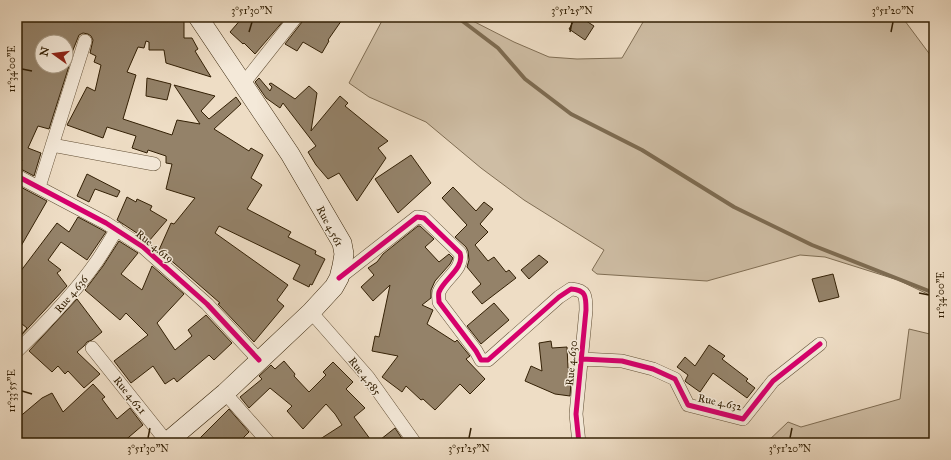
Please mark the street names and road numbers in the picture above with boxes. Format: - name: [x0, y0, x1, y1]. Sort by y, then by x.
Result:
- street label: Rue 4.561: [313, 204, 346, 249]
- street label: Rue 4.619: [133, 227, 176, 266]
- street label: Rue 4.636: [52, 273, 91, 316]
- street label: Rue 4.630: [563, 340, 580, 386]
- street label: Rue 4.585: [346, 355, 384, 398]
- street label: Rue 4.621: [111, 374, 149, 417]
- street label: Rue 4.632: [697, 391, 744, 414]

